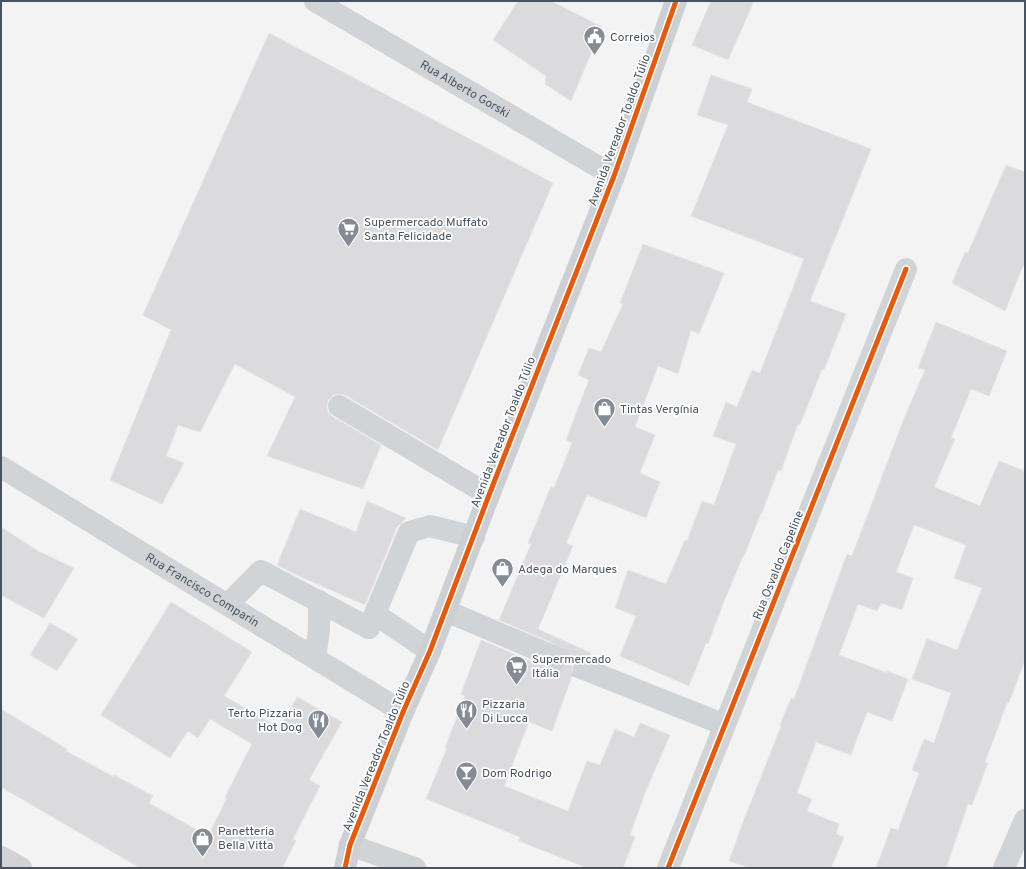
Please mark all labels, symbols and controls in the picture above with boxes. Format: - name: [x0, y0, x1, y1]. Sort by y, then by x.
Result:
- public building icon: Correios: [582, 24, 608, 57]
- place label: Correios: [610, 30, 655, 46]
- street label: Avenida Vereador Toaldo Túlio: [585, 52, 655, 208]
- street label: Rua Alberto Gorski: [417, 57, 513, 122]
- place label: Supermercado Muffato Santa Felicidade: [364, 215, 488, 245]
- supermarket icon: Supermercado Muffato Santa Felicidade: [336, 216, 362, 249]
- street label: Avenida Vereador Toaldo Túlio: [468, 354, 540, 510]
- shop icon: Tintas Vergínia: [591, 396, 617, 429]
- place label: Tintas Vergínia: [620, 402, 699, 418]
- street label: Rua Osvaldo Capeline: [750, 508, 808, 622]
- street label: Rua Francisco Comparin: [142, 550, 262, 631]
- shop icon: Adega do Marques: [490, 556, 516, 589]
- place label: Adega do Marques: [518, 562, 617, 578]
- place label: Supermercado Itália: [532, 652, 612, 682]
- supermarket icon: Supermercado Itália: [503, 653, 529, 686]
- street label: Avenida Vereador Toaldo Túlio: [339, 679, 415, 834]
- place label: Pizzaria Di Lucca: [482, 697, 528, 727]
- restaurant icon: Pizzaria Di Lucca: [453, 698, 479, 731]
- place label: Terto Pizzaria Hot Dog: [228, 706, 302, 736]
- restaurant icon: Terto Pizzaria Hot Dog: [305, 707, 331, 740]
- bar icon: Dom Rodrigo: [453, 760, 479, 793]
- place label: Dom Rodrigo: [482, 766, 552, 782]
- place label: Panetteria Bella Vitta: [218, 824, 274, 854]
- shop icon: Panetteria Bella Vitta: [190, 825, 216, 858]

